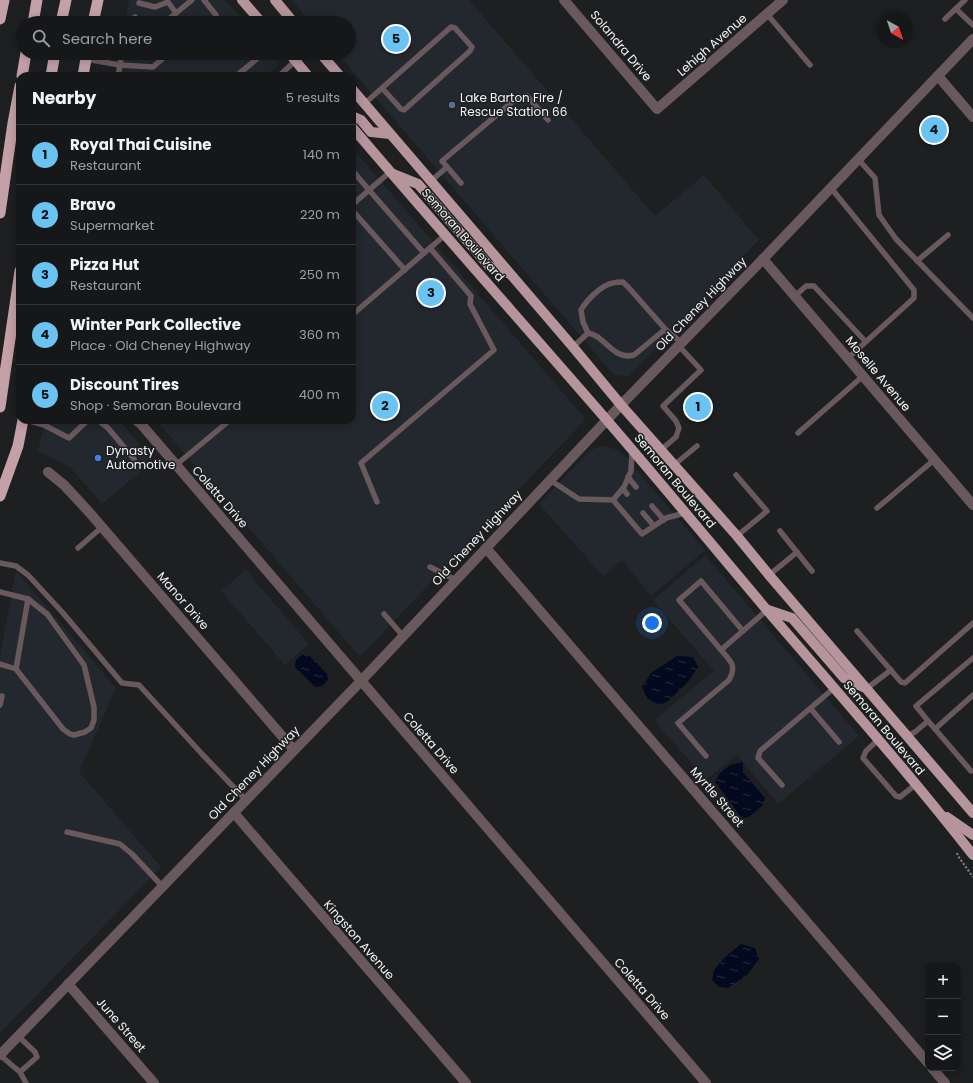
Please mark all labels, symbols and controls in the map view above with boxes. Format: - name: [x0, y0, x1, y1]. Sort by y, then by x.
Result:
- street label: Solandra Drive: [587, 7, 656, 85]
- street label: Lehigh Avenue: [673, 10, 750, 80]
- north arrow: [877, 12, 913, 48]
- search box: [16, 16, 356, 60]
- pin: 5: [383, 24, 409, 54]
- icon: search: [30, 27, 52, 49]
- text: Search here: [62, 28, 152, 49]
- text: Nearby: [32, 86, 96, 110]
- text: 5 results: [286, 88, 340, 107]
- place label: Lake Barton Fire / Rescue Station 66: [460, 89, 567, 120]
- marker: Lake Barton Fire / Rescue Station 66: [447, 100, 457, 110]
- pin: 4: [921, 115, 947, 145]
- text: Royal Thai Cuisine: [70, 134, 211, 155]
- text: 1: [43, 145, 47, 164]
- text: 140 m: [303, 145, 340, 164]
- text: Restaurant: [70, 156, 141, 175]
- street label: Semoran Boulevard: [418, 184, 509, 285]
- text: Bravo: [70, 194, 115, 215]
- text: 2: [41, 205, 49, 224]
- text: 220 m: [300, 205, 340, 224]
- text: Supermarket: [70, 216, 154, 235]
- street label: Old Cheney Highway: [651, 253, 750, 354]
- text: Pizza Hut: [70, 254, 139, 275]
- text: 3: [41, 265, 49, 284]
- text: 250 m: [299, 265, 340, 284]
- text: Restaurant: [70, 276, 141, 295]
- pin: 3: [418, 278, 444, 308]
- text: Winter Park Collective: [70, 314, 241, 335]
- text: 4: [41, 325, 49, 344]
- text: 360 m: [299, 325, 340, 344]
- street label: Moselle Avenue: [842, 332, 915, 415]
- text: Place · Old Cheney Highway: [70, 336, 251, 355]
- text: Discount Tires: [70, 374, 179, 395]
- text: 5: [41, 385, 49, 404]
- text: 400 m: [299, 385, 340, 404]
- pin: 2: [372, 391, 398, 421]
- pin: 1: [685, 392, 711, 422]
- text: Shop · Semoran Boulevard: [70, 396, 241, 415]
- street label: Semoran Boulevard: [631, 430, 720, 532]
- place label: Dynasty Automotive: [106, 442, 175, 473]
- marker: Dynasty Automotive: [93, 453, 103, 463]
- street label: Coletta Drive: [189, 462, 252, 531]
- street label: Old Cheney Highway: [428, 486, 526, 589]
- street label: Manor Drive: [153, 568, 213, 633]
- your location: [642, 613, 662, 633]
- street label: Semoran Boulevard: [840, 677, 929, 779]
- street label: Coletta Drive: [400, 708, 463, 777]
- street label: Old Cheney Highway: [204, 722, 303, 823]
- street label: Myrtle Street: [686, 763, 748, 830]
- street label: Kingston Avenue: [320, 896, 399, 983]
- street label: Coletta Drive: [611, 954, 674, 1023]
- map controls: [925, 963, 961, 1071]
- button: +: [925, 963, 961, 999]
- street label: June Street: [93, 994, 150, 1056]
- button: −: [925, 999, 961, 1035]
- button: layers: [925, 1035, 961, 1071]

